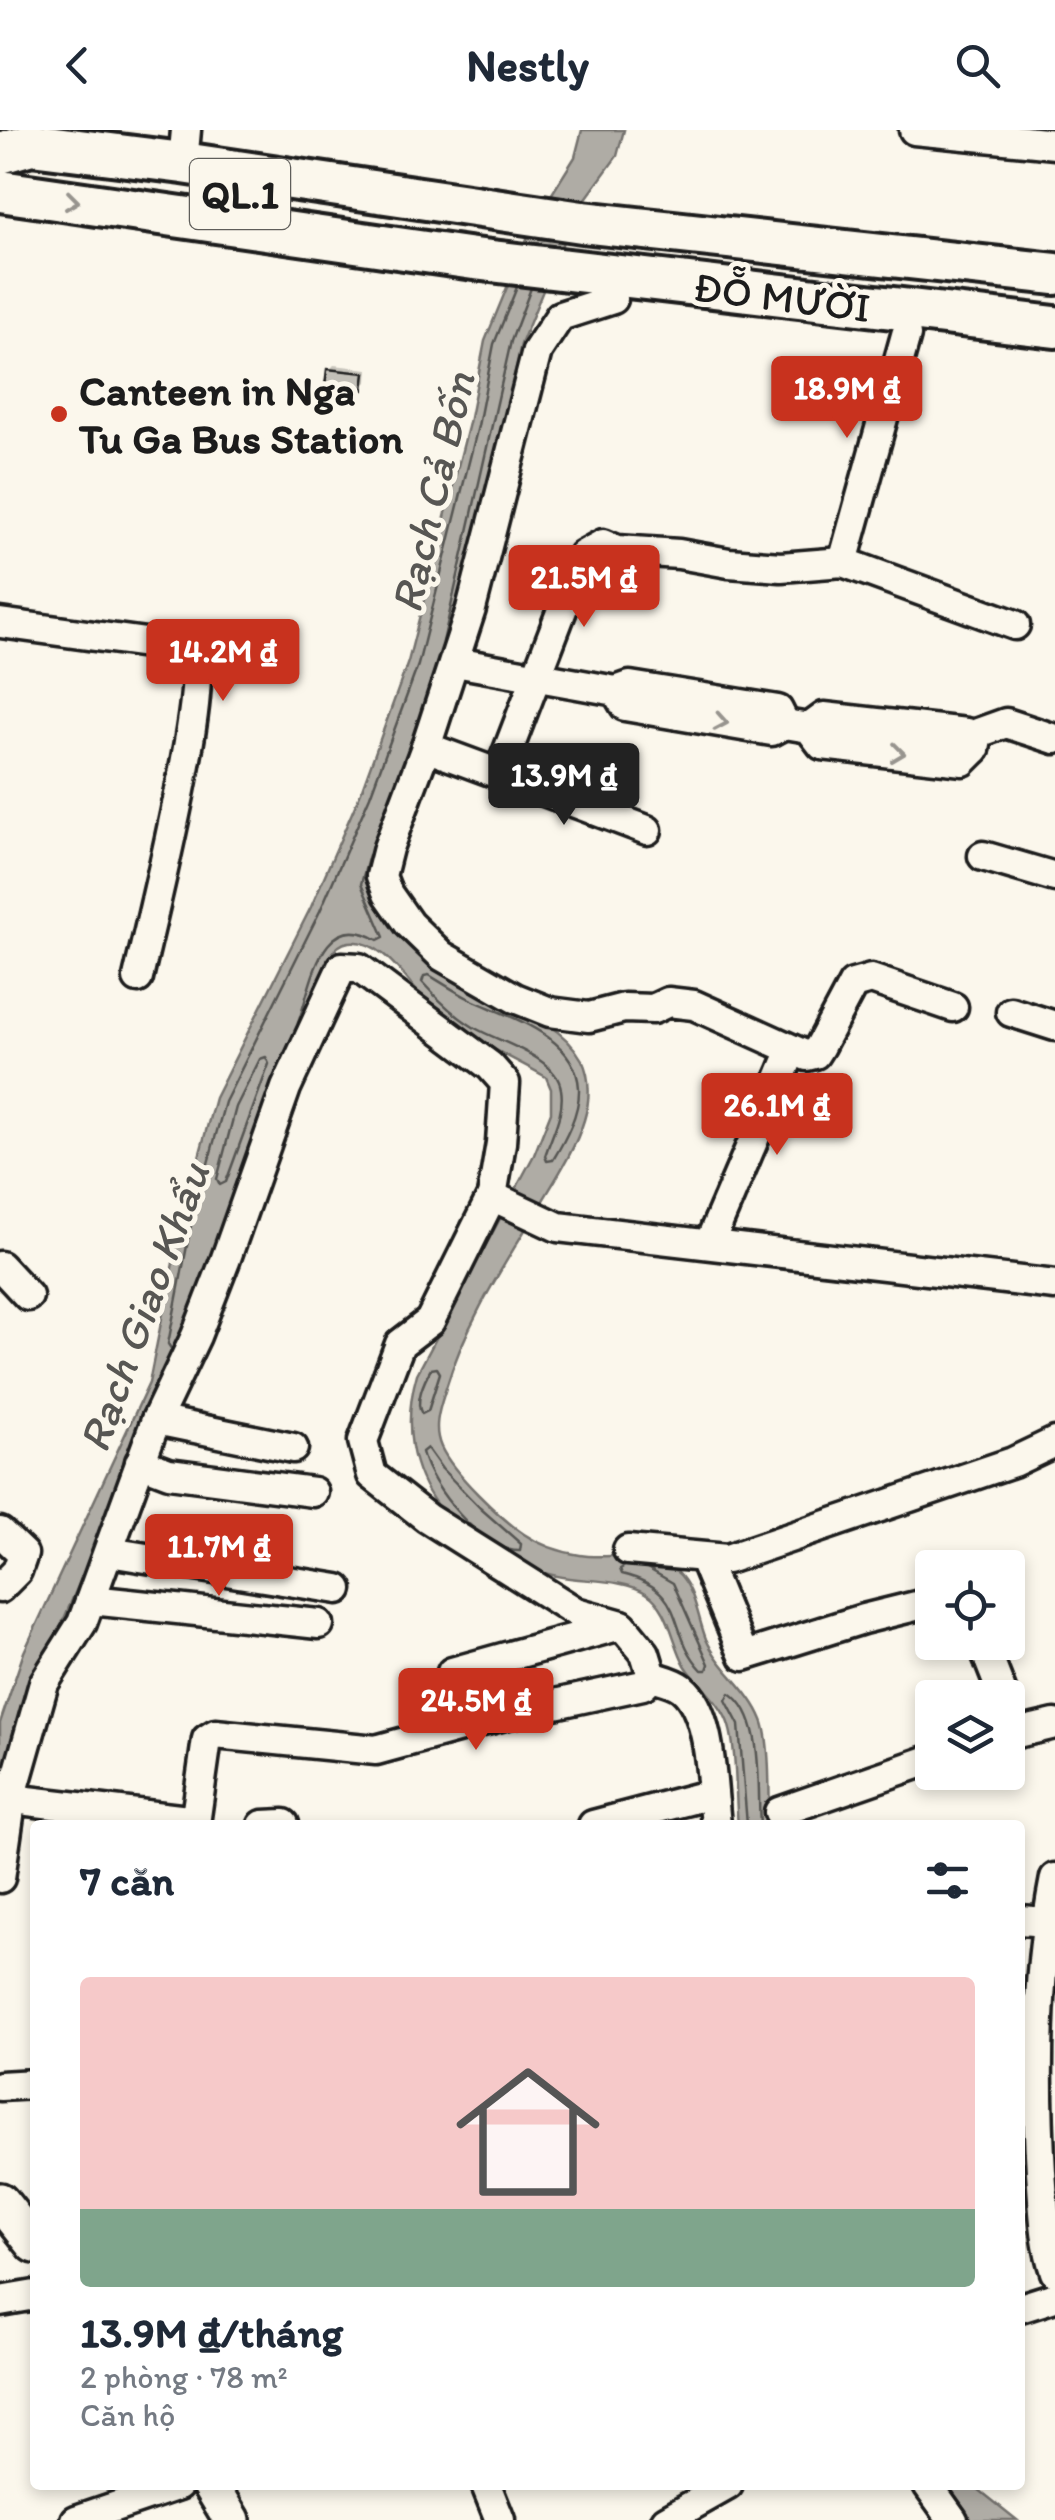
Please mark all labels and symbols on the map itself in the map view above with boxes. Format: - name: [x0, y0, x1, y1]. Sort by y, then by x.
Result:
- road number: QL.1: [190, 159, 290, 229]
- one-way arrow: [64, 189, 81, 210]
- street label: ĐỖ MƯỜI: [691, 261, 873, 333]
- pin: 18.9M ₫: [755, 356, 939, 441]
- place label: Canteen in Nga Tu Ga Bus Station: [78, 365, 403, 464]
- water label: Rạch Cả Bốn: [378, 366, 486, 617]
- marker: Canteen in Nga Tu Ga Bus Station: [48, 403, 70, 425]
- pin: 21.5M ₫: [492, 545, 676, 630]
- pin: 14.2M ₫: [131, 619, 315, 704]
- one-way arrow: [713, 711, 730, 732]
- one-way arrow: [890, 742, 906, 763]
- pin: 13.9M ₫: [472, 743, 656, 828]
- pin: 26.1M ₫: [685, 1073, 869, 1158]
- water label: Rạch Giao Khẩu: [66, 1154, 221, 1459]
- pin: 11.7M ₫: [127, 1514, 311, 1599]
- pin: 24.5M ₫: [384, 1668, 568, 1753]

